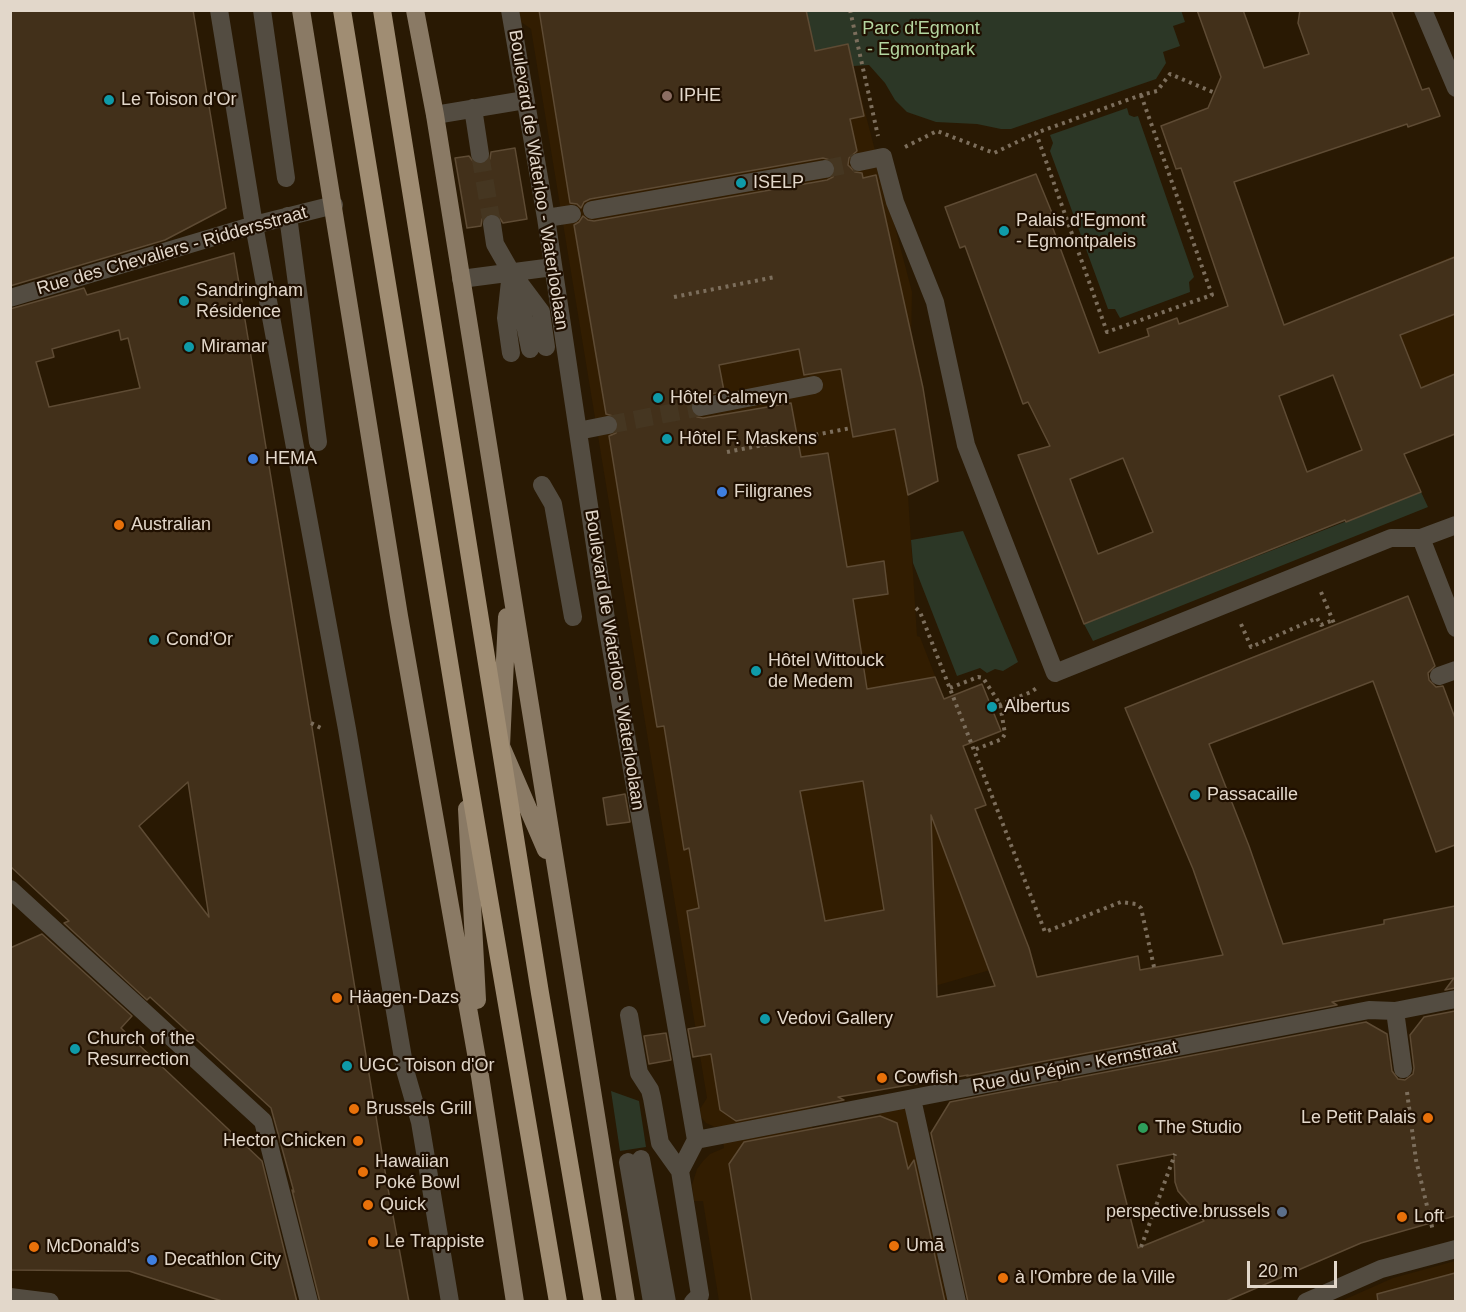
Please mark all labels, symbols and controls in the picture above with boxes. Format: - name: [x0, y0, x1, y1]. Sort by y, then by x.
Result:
- park label: Parc d'Egmont - Egmontpark: [862, 18, 980, 60]
- street label: Boulevard de Waterloo - Waterloolaan: [504, 28, 572, 332]
- place label: IPHE: [679, 85, 721, 107]
- place label: Le Toison d'Or: [121, 89, 236, 111]
- marker: IPHE: [660, 89, 674, 103]
- marker: Le Toison d'Or: [102, 93, 116, 107]
- place label: ISELP: [753, 172, 804, 194]
- marker: ISELP: [734, 176, 748, 190]
- street label: Rue des Chevaliers - Riddersstraat: [34, 202, 310, 300]
- place label: Palais d'Egmont - Egmontpaleis: [1016, 210, 1146, 252]
- marker: Palais d'Egmont - Egmontpaleis: [997, 224, 1011, 238]
- place label: Sandringham Résidence: [196, 280, 303, 322]
- marker: Sandringham Résidence: [177, 294, 191, 308]
- place label: Miramar: [201, 336, 267, 358]
- marker: Miramar: [182, 340, 196, 354]
- place label: Hôtel Calmeyn: [670, 387, 788, 409]
- marker: Hôtel Calmeyn: [651, 391, 665, 405]
- place label: Hôtel F. Maskens: [679, 428, 817, 450]
- marker: Hôtel F. Maskens: [660, 432, 674, 446]
- place label: HEMA: [265, 448, 317, 470]
- marker: HEMA: [246, 452, 260, 466]
- place label: Filigranes: [734, 481, 812, 503]
- marker: Filigranes: [715, 485, 729, 499]
- street label: Boulevard de Waterloo - Waterloolaan: [580, 508, 648, 812]
- place label: Australian: [131, 514, 211, 536]
- marker: Australian: [112, 518, 126, 532]
- place label: Cond’Or: [166, 629, 233, 651]
- marker: Cond’Or: [147, 633, 161, 647]
- place label: Hôtel Wittouck de Medem: [768, 650, 884, 692]
- marker: Hôtel Wittouck de Medem: [749, 664, 763, 678]
- place label: Albertus: [1004, 696, 1070, 718]
- marker: Albertus: [985, 700, 999, 714]
- place label: Passacaille: [1207, 784, 1298, 806]
- marker: Passacaille: [1188, 788, 1202, 802]
- place label: Häagen-Dazs: [349, 987, 459, 1009]
- marker: Häagen-Dazs: [330, 991, 344, 1005]
- place label: Vedovi Gallery: [777, 1008, 893, 1030]
- marker: Vedovi Gallery: [758, 1012, 772, 1026]
- place label: Church of the Resurrection: [87, 1028, 195, 1070]
- street label: Rue du Pépin - Kernstraat: [971, 1037, 1179, 1097]
- marker: Church of the Resurrection: [68, 1042, 82, 1056]
- place label: UGC Toison d'Or: [359, 1055, 494, 1077]
- marker: UGC Toison d'Or: [340, 1059, 354, 1073]
- place label: Cowfish: [894, 1067, 958, 1089]
- marker: Cowfish: [875, 1071, 889, 1085]
- place label: Brussels Grill: [366, 1098, 472, 1120]
- marker: Brussels Grill: [347, 1102, 361, 1116]
- place label: Le Petit Palais: [1301, 1107, 1416, 1129]
- marker: Le Petit Palais: [1421, 1111, 1435, 1125]
- place label: The Studio: [1155, 1117, 1242, 1139]
- marker: The Studio: [1136, 1121, 1150, 1135]
- place label: Hector Chicken: [223, 1130, 346, 1152]
- marker: Hector Chicken: [351, 1134, 365, 1148]
- place label: Hawaiian Poké Bowl: [375, 1151, 460, 1194]
- marker: Hawaiian Poké Bowl: [356, 1165, 370, 1179]
- place label: Quick: [380, 1194, 426, 1216]
- marker: Quick: [361, 1198, 375, 1212]
- place label: perspective.brussels: [1106, 1201, 1270, 1223]
- marker: perspective.brussels: [1275, 1205, 1289, 1219]
- place label: Loft: [1414, 1206, 1444, 1228]
- marker: Loft: [1395, 1210, 1409, 1224]
- place label: Le Trappiste: [385, 1231, 484, 1253]
- marker: Le Trappiste: [366, 1235, 380, 1249]
- place label: Umā: [906, 1235, 944, 1257]
- place label: McDonald's: [46, 1236, 139, 1258]
- marker: Umā: [887, 1239, 901, 1253]
- marker: McDonald's: [27, 1240, 41, 1254]
- place label: Decathlon City: [164, 1249, 281, 1271]
- scale bar: [1250, 1249, 1340, 1287]
- marker: Decathlon City: [145, 1253, 159, 1267]
- text: 20 m: [1258, 1261, 1298, 1281]
- place label: à l'Ombre de la Ville: [1015, 1267, 1175, 1289]
- marker: à l'Ombre de la Ville: [996, 1271, 1010, 1285]

